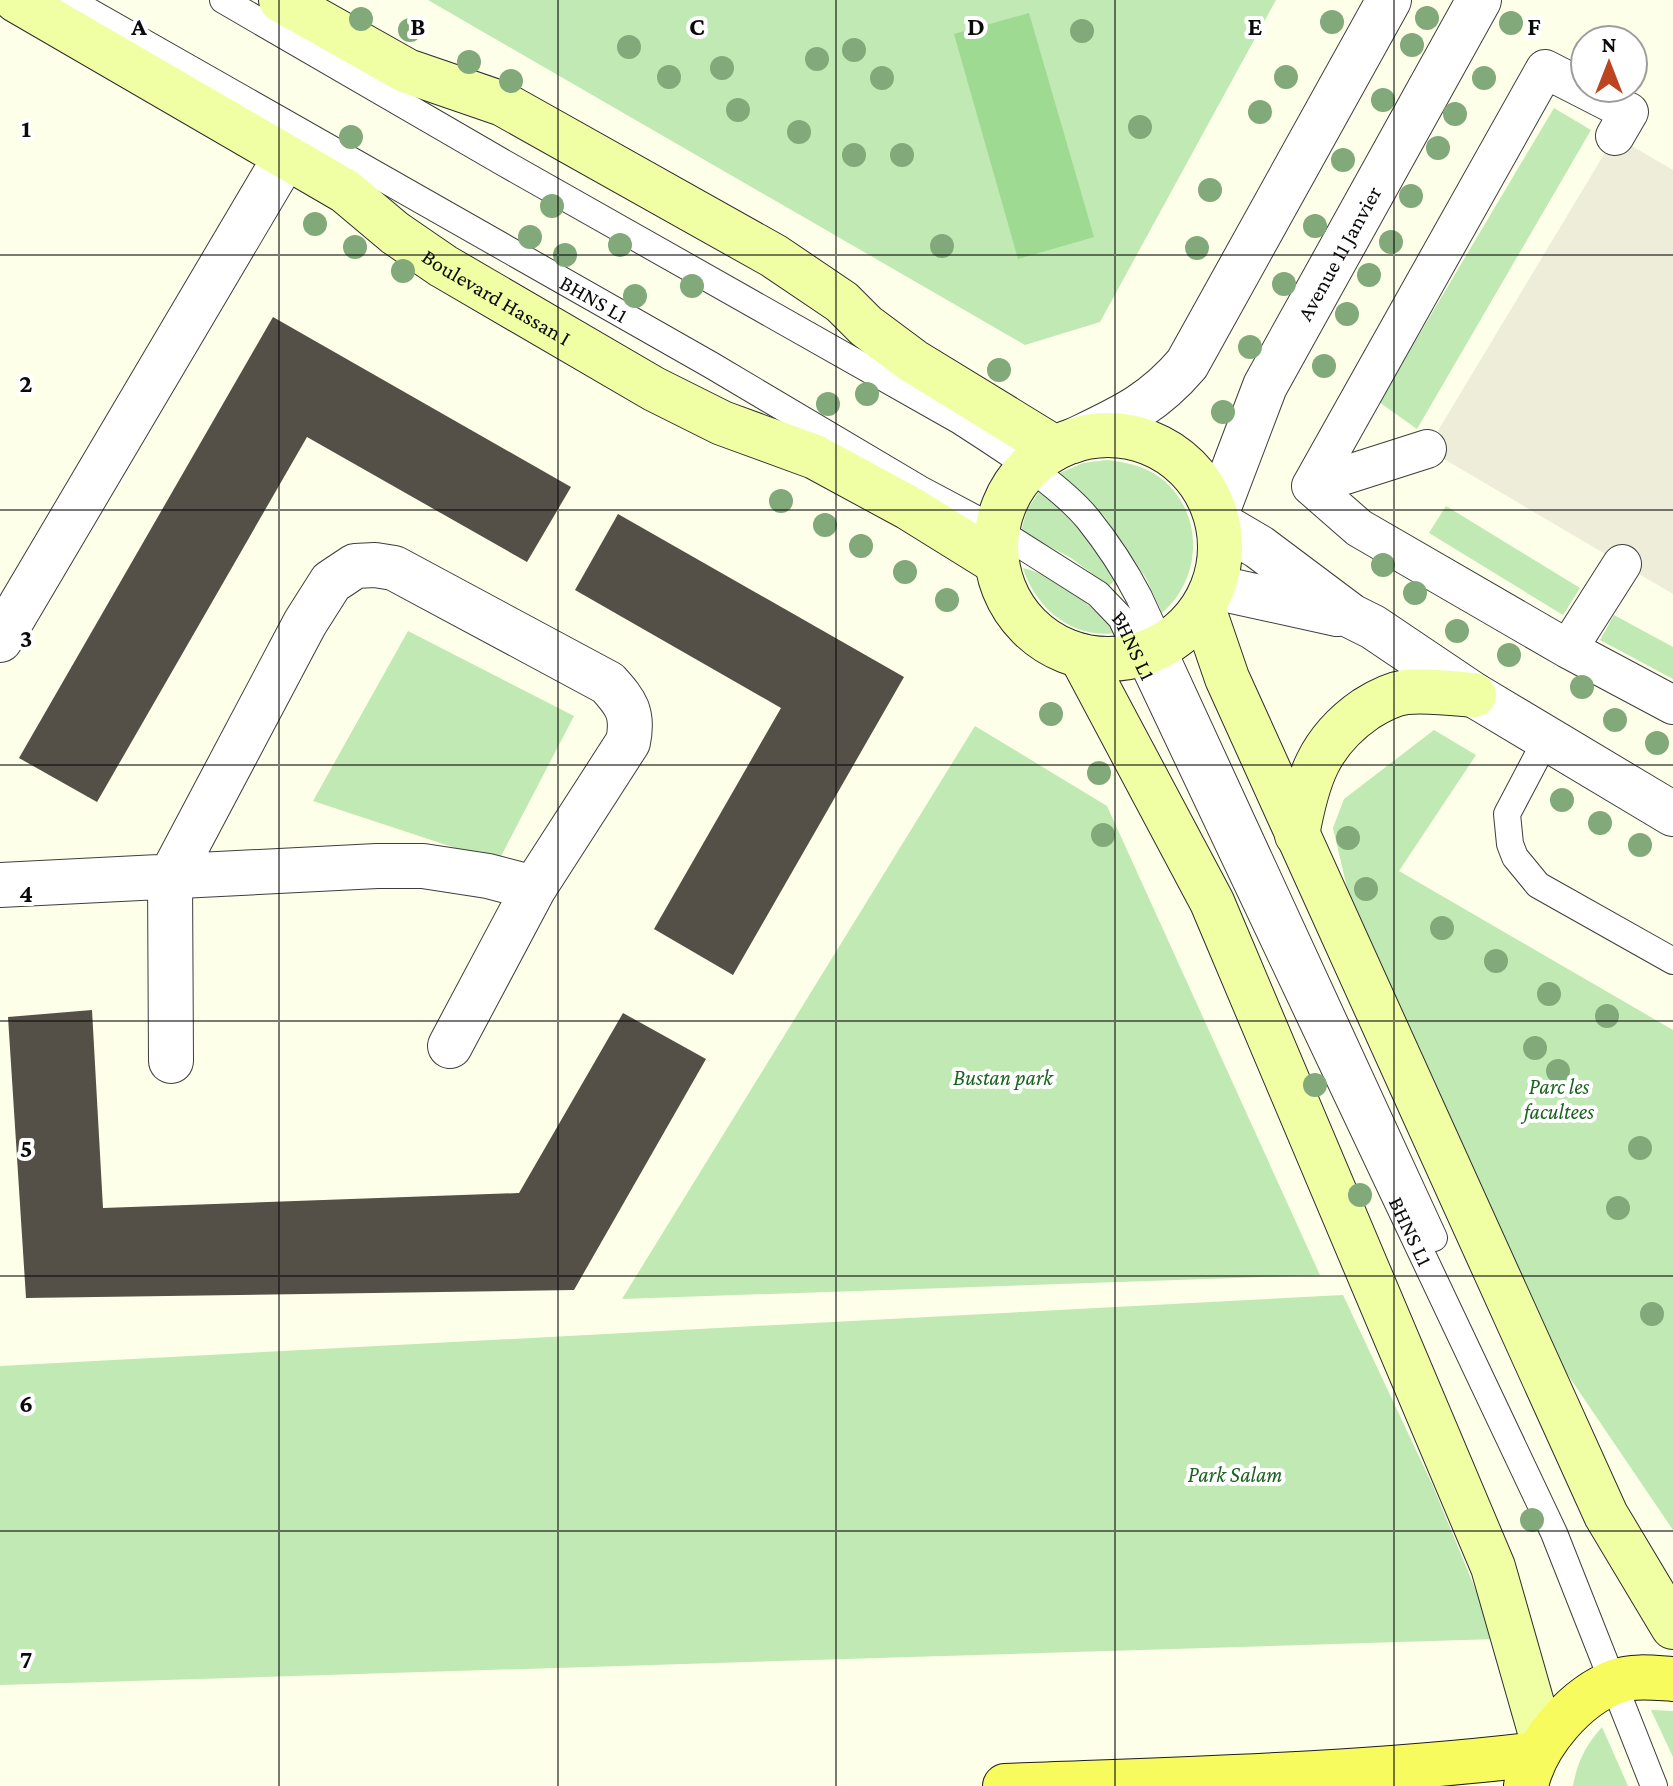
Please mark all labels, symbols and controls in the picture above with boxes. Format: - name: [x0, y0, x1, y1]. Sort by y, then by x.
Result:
- text: A: [130, 12, 147, 41]
- text: B: [410, 12, 426, 41]
- text: C: [689, 12, 705, 41]
- text: D: [967, 12, 985, 41]
- text: E: [1248, 12, 1263, 41]
- text: F: [1527, 12, 1541, 41]
- north arrow: [1569, 24, 1649, 104]
- text: N: [1602, 32, 1617, 57]
- text: 1: [21, 114, 31, 143]
- street label: Avenue 11 Janvier: [1291, 181, 1386, 325]
- street label: Boulevard Hassan I: [418, 243, 575, 350]
- street label: BHNS L1: [556, 269, 632, 328]
- text: 2: [19, 369, 33, 398]
- street label: BHNS L1: [1108, 605, 1161, 684]
- text: 3: [20, 624, 32, 653]
- text: 4: [19, 879, 33, 908]
- park label: Bustan park: [953, 1065, 1054, 1090]
- park label: Parc les facultees: [1520, 1074, 1594, 1124]
- text: 5: [20, 1134, 32, 1163]
- street label: BHNS L1: [1384, 1193, 1438, 1270]
- text: 6: [19, 1389, 33, 1418]
- park label: Park Salam: [1188, 1462, 1282, 1487]
- text: 7: [20, 1645, 32, 1674]

